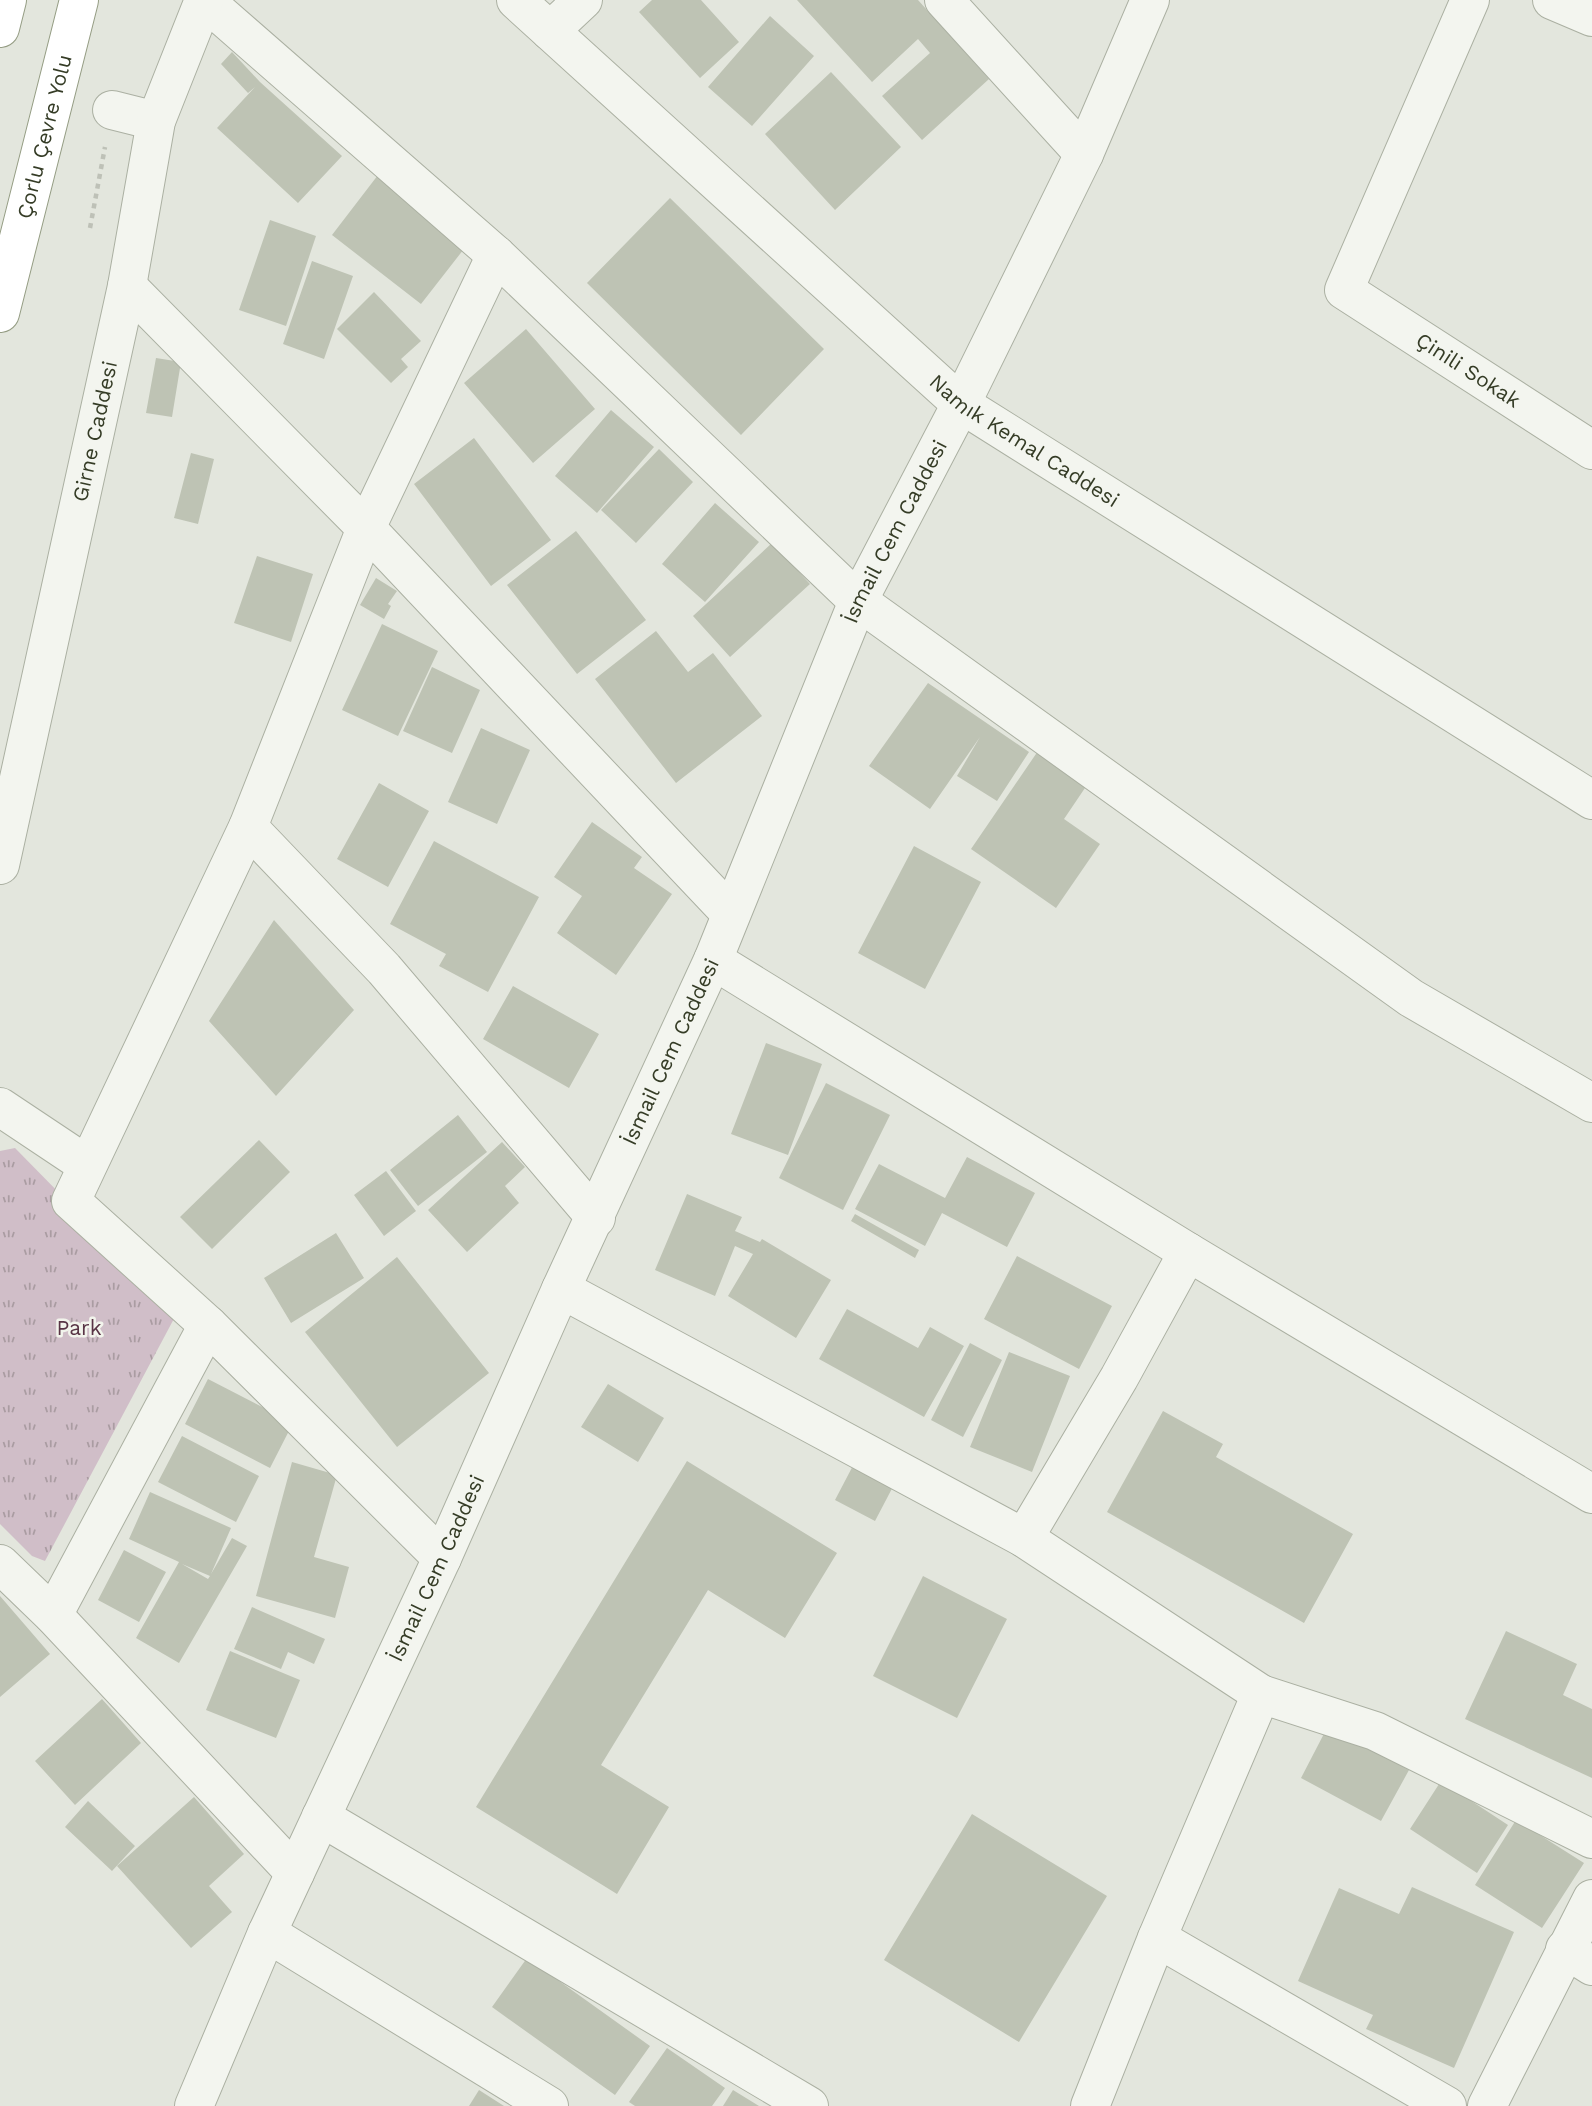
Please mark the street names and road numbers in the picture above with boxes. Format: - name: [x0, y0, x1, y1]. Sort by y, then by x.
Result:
- street label: Çorlu Çevre Yolu: [11, 52, 77, 221]
- street label: Çinili Sokak: [1412, 327, 1525, 413]
- street label: Girne Caddesi: [67, 359, 122, 504]
- street label: Namık Kemal Caddesi: [925, 369, 1124, 512]
- street label: İsmail Cem Caddesi: [837, 435, 952, 626]
- street label: İsmail Cem Caddesi: [616, 954, 724, 1149]
- street label: İsmail Cem Caddesi: [382, 1471, 489, 1665]

